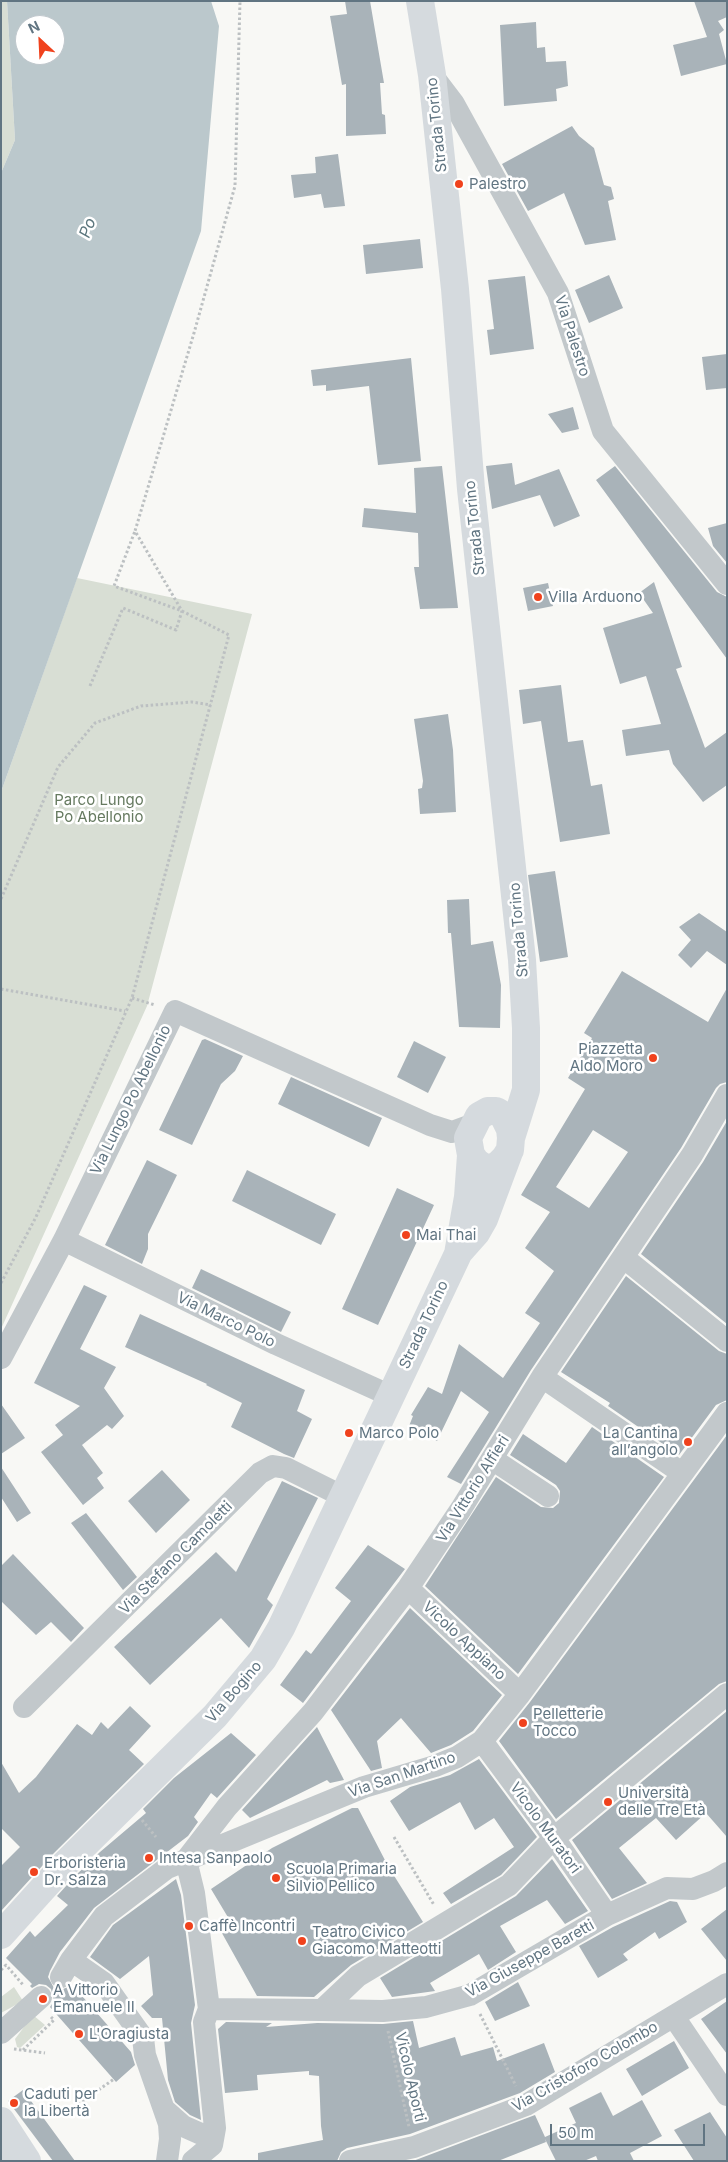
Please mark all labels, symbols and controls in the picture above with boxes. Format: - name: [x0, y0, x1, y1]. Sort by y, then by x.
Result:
- north arrow: [15, 15, 65, 65]
- text: N: [25, 17, 42, 37]
- street label: Strada Torino: [423, 77, 451, 173]
- place label: Palestro: [469, 175, 527, 193]
- marker: Palestro: [453, 178, 465, 190]
- water label: Po: [76, 215, 100, 241]
- street label: Via Palestro: [550, 293, 594, 379]
- street label: Strada Torino: [461, 480, 489, 576]
- place label: Villa Arduono: [548, 588, 643, 606]
- marker: Villa Arduono: [532, 591, 544, 603]
- park label: Parco Lungo Po Abellonio: [54, 791, 144, 826]
- street label: Strada Torino: [506, 882, 532, 978]
- street label: Via Lungo Po Abellonio: [87, 1022, 175, 1178]
- place label: Piazzetta Aldo Moro: [570, 1040, 643, 1075]
- marker: Piazzetta Aldo Moro: [647, 1052, 659, 1064]
- place label: Mai Thai: [416, 1226, 476, 1244]
- marker: Mai Thai: [400, 1229, 412, 1241]
- street label: Strada Torino: [396, 1278, 452, 1372]
- street label: Via Marco Polo: [174, 1288, 278, 1352]
- place label: Marco Polo: [359, 1424, 439, 1442]
- place label: La Cantina all’angolo: [603, 1424, 678, 1459]
- marker: Marco Polo: [343, 1427, 355, 1439]
- street label: Via Vittorio Alfieri: [433, 1432, 513, 1546]
- marker: La Cantina all’angolo: [682, 1436, 694, 1448]
- street label: Via Stefano Camoletti: [116, 1498, 236, 1618]
- street label: Vicolo Appiano: [419, 1598, 509, 1684]
- street label: Via Bogino: [202, 1657, 266, 1727]
- place label: Pelletterie Tocco: [533, 1705, 604, 1740]
- marker: Pelletterie Tocco: [517, 1717, 529, 1729]
- street label: Via San Martino: [346, 1748, 458, 1802]
- street label: Vicolo Muratori: [506, 1779, 584, 1877]
- place label: Università delle Tre Età: [618, 1784, 706, 1819]
- marker: Università delle Tre Età: [602, 1796, 614, 1808]
- place label: Intesa Sanpaolo: [159, 1849, 272, 1867]
- marker: Intesa Sanpaolo: [143, 1852, 155, 1864]
- place label: Erboristeria Dr. Salza: [44, 1854, 126, 1889]
- place label: Scuola Primaria Silvio Pellico: [286, 1860, 397, 1895]
- marker: Erboristeria Dr. Salza: [28, 1866, 40, 1878]
- marker: Scuola Primaria Silvio Pellico: [270, 1872, 282, 1884]
- street label: Via Giuseppe Baretti: [463, 1916, 597, 2002]
- place label: Caffè Incontri: [199, 1917, 295, 1935]
- marker: Caffè Incontri: [183, 1920, 195, 1932]
- place label: Teatro Civico Giacomo Matteotti: [312, 1923, 441, 1958]
- marker: Teatro Civico Giacomo Matteotti: [296, 1935, 308, 1947]
- place label: A Vittorio Emanuele II: [53, 1981, 135, 2016]
- marker: A Vittorio Emanuele II: [37, 1993, 49, 2005]
- street label: Via Cristoforo Colombo: [509, 2018, 661, 2116]
- place label: L'Oragiusta: [89, 2025, 169, 2043]
- marker: L'Oragiusta: [73, 2028, 85, 2040]
- street label: Vicolo Aporti: [391, 2030, 429, 2124]
- place label: Caduti per la Libertà: [24, 2085, 98, 2120]
- marker: Caduti per la Libertà: [8, 2097, 20, 2109]
- scale bar: [553, 2114, 708, 2146]
- text: 50 m: [558, 2123, 594, 2142]

